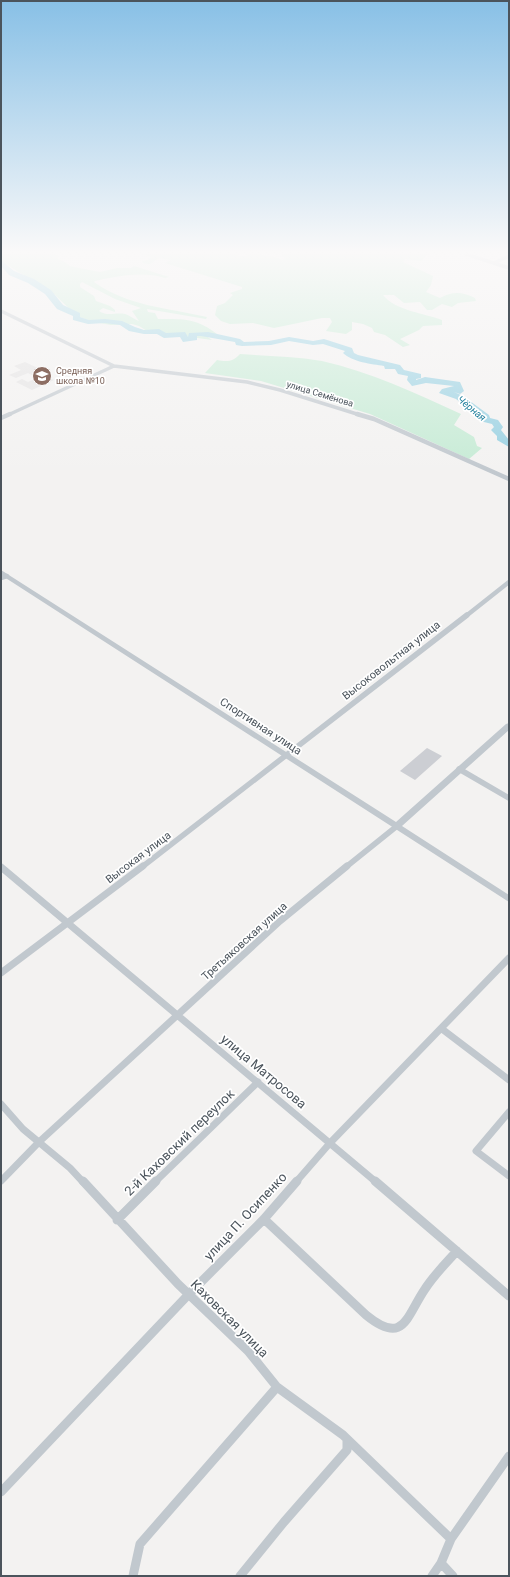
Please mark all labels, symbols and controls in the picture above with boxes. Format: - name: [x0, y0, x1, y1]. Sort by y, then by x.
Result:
- school or university icon: Средняя школа №10: [31, 365, 53, 387]
- place label: Средняя школа №10: [56, 366, 105, 386]
- street label: улица Семёнова: [285, 379, 355, 409]
- water label: Чёрная: [455, 394, 488, 423]
- street label: Высоковольтная улица: [340, 618, 443, 703]
- street label: Спортивная улица: [217, 695, 304, 758]
- street label: Высокая улица: [103, 829, 173, 886]
- street label: Третьяковская улица: [199, 900, 290, 983]
- street label: улица Матросова: [218, 1031, 309, 1111]
- street label: 2-й Каховский переулок: [121, 1086, 237, 1199]
- street label: улица П. Осипенко: [201, 1169, 290, 1263]
- street label: Каховская улица: [188, 1276, 272, 1360]

